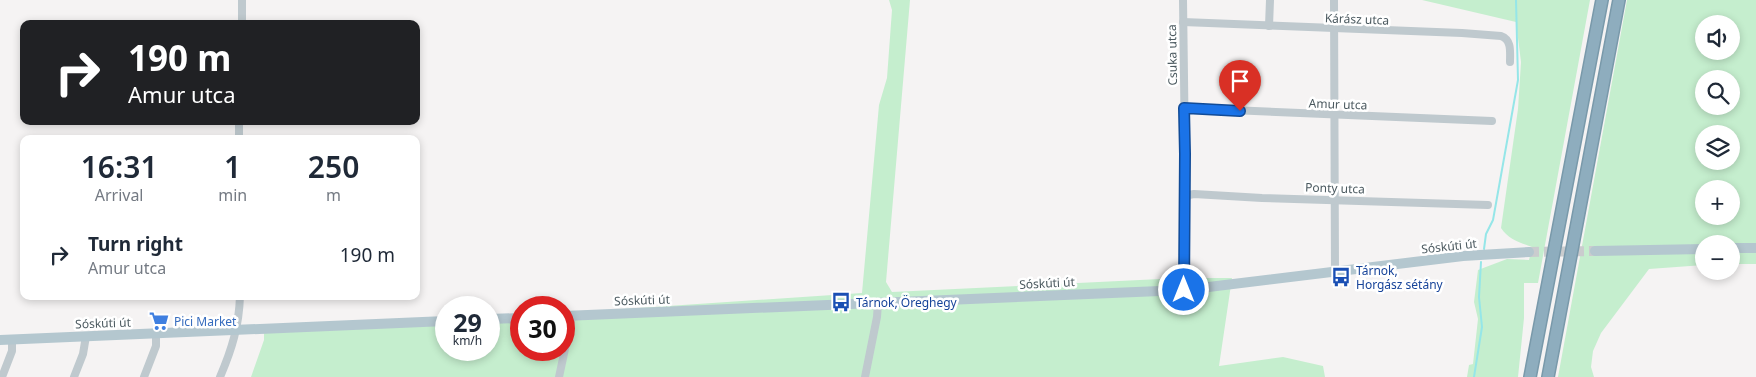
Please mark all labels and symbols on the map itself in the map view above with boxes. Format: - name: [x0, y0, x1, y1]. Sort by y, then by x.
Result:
- street label: Kárász utca: [1325, 9, 1389, 29]
- street label: Csuka utca: [1163, 24, 1181, 86]
- pin: [1219, 60, 1261, 111]
- street label: Amur utca: [1308, 94, 1368, 114]
- street label: Ponty utca: [1305, 178, 1365, 198]
- street label: Sóskúti út: [1420, 235, 1478, 257]
- place label: Tárnok, Horgász sétány: [1356, 262, 1444, 293]
- position arrow: [1157, 263, 1209, 315]
- bus stop icon: Tárnok, Horgász sétány: [1330, 266, 1352, 288]
- street label: Sóskúti út: [1019, 273, 1076, 293]
- street label: Sóskúti út: [614, 291, 671, 309]
- bus stop icon: Tárnok, Öreghegy: [830, 291, 852, 313]
- place label: Tárnok, Öreghegy: [856, 294, 958, 311]
- speed limit sign: 30: [510, 296, 575, 361]
- supermarket icon: Pici Market: [148, 310, 170, 332]
- place label: Pici Market: [174, 313, 237, 330]
- street label: Sóskúti út: [75, 314, 132, 332]

